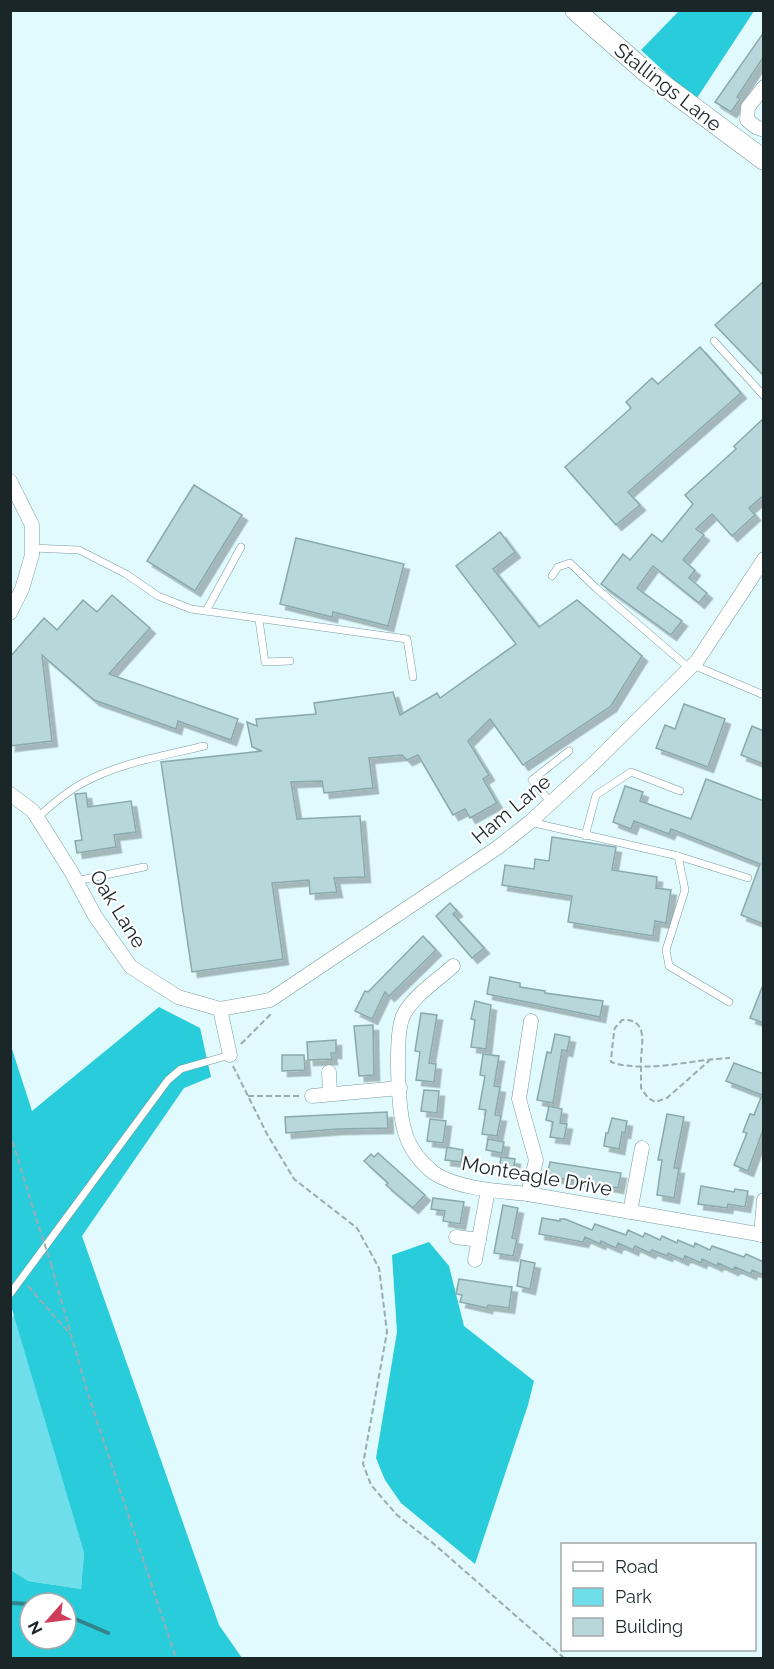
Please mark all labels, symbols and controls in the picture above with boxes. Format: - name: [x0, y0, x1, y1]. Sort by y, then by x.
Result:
- street label: Stallings Lane: [610, 38, 727, 136]
- street label: Ham Lane: [467, 769, 555, 849]
- street label: Oak Lane: [85, 866, 151, 953]
- street label: Monteagle Drive: [460, 1151, 614, 1201]
- legend: [561, 1543, 756, 1651]
- text: Road: [615, 1556, 658, 1577]
- text: Park: [615, 1586, 652, 1607]
- north arrow: [18, 1591, 78, 1651]
- text: Building: [615, 1616, 683, 1637]
- text: N: [24, 1618, 46, 1638]

